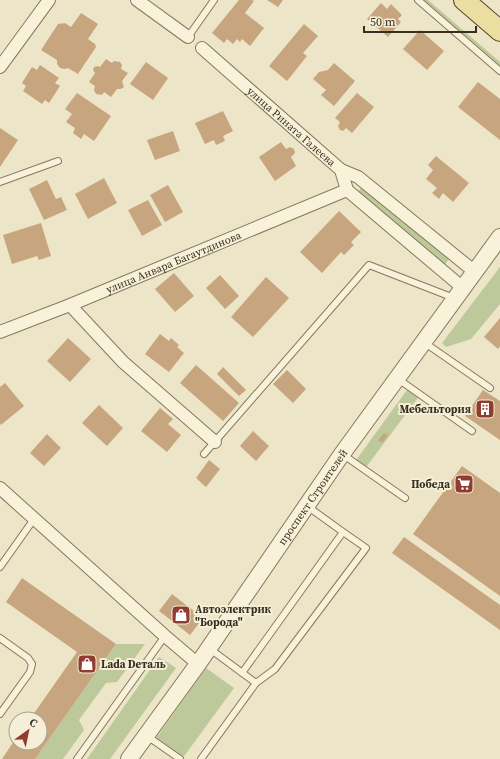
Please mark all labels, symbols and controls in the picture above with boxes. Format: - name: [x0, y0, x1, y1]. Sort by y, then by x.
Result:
- scale bar: [364, 8, 476, 34]
- text: 50 m: [370, 14, 396, 30]
- street label: улица Рината Галеева: [243, 84, 339, 170]
- street label: улица Анвара Багаутдинова: [104, 228, 244, 297]
- building icon: Мебельтория: [474, 398, 496, 420]
- place label: Мебельтория: [399, 402, 471, 417]
- street label: проспект Строителей: [275, 446, 351, 548]
- supermarket icon: Победа: [453, 473, 475, 495]
- place label: Победа: [411, 477, 450, 492]
- place label: Автоэлектрик "Борода": [195, 602, 272, 630]
- shop icon: Автоэлектрик "Борода": [170, 604, 192, 626]
- shop icon: Lada Dеталь: [76, 653, 98, 675]
- place label: Lada Dеталь: [101, 657, 166, 672]
- north arrow: [8, 711, 48, 751]
- text: С: [26, 715, 40, 731]

